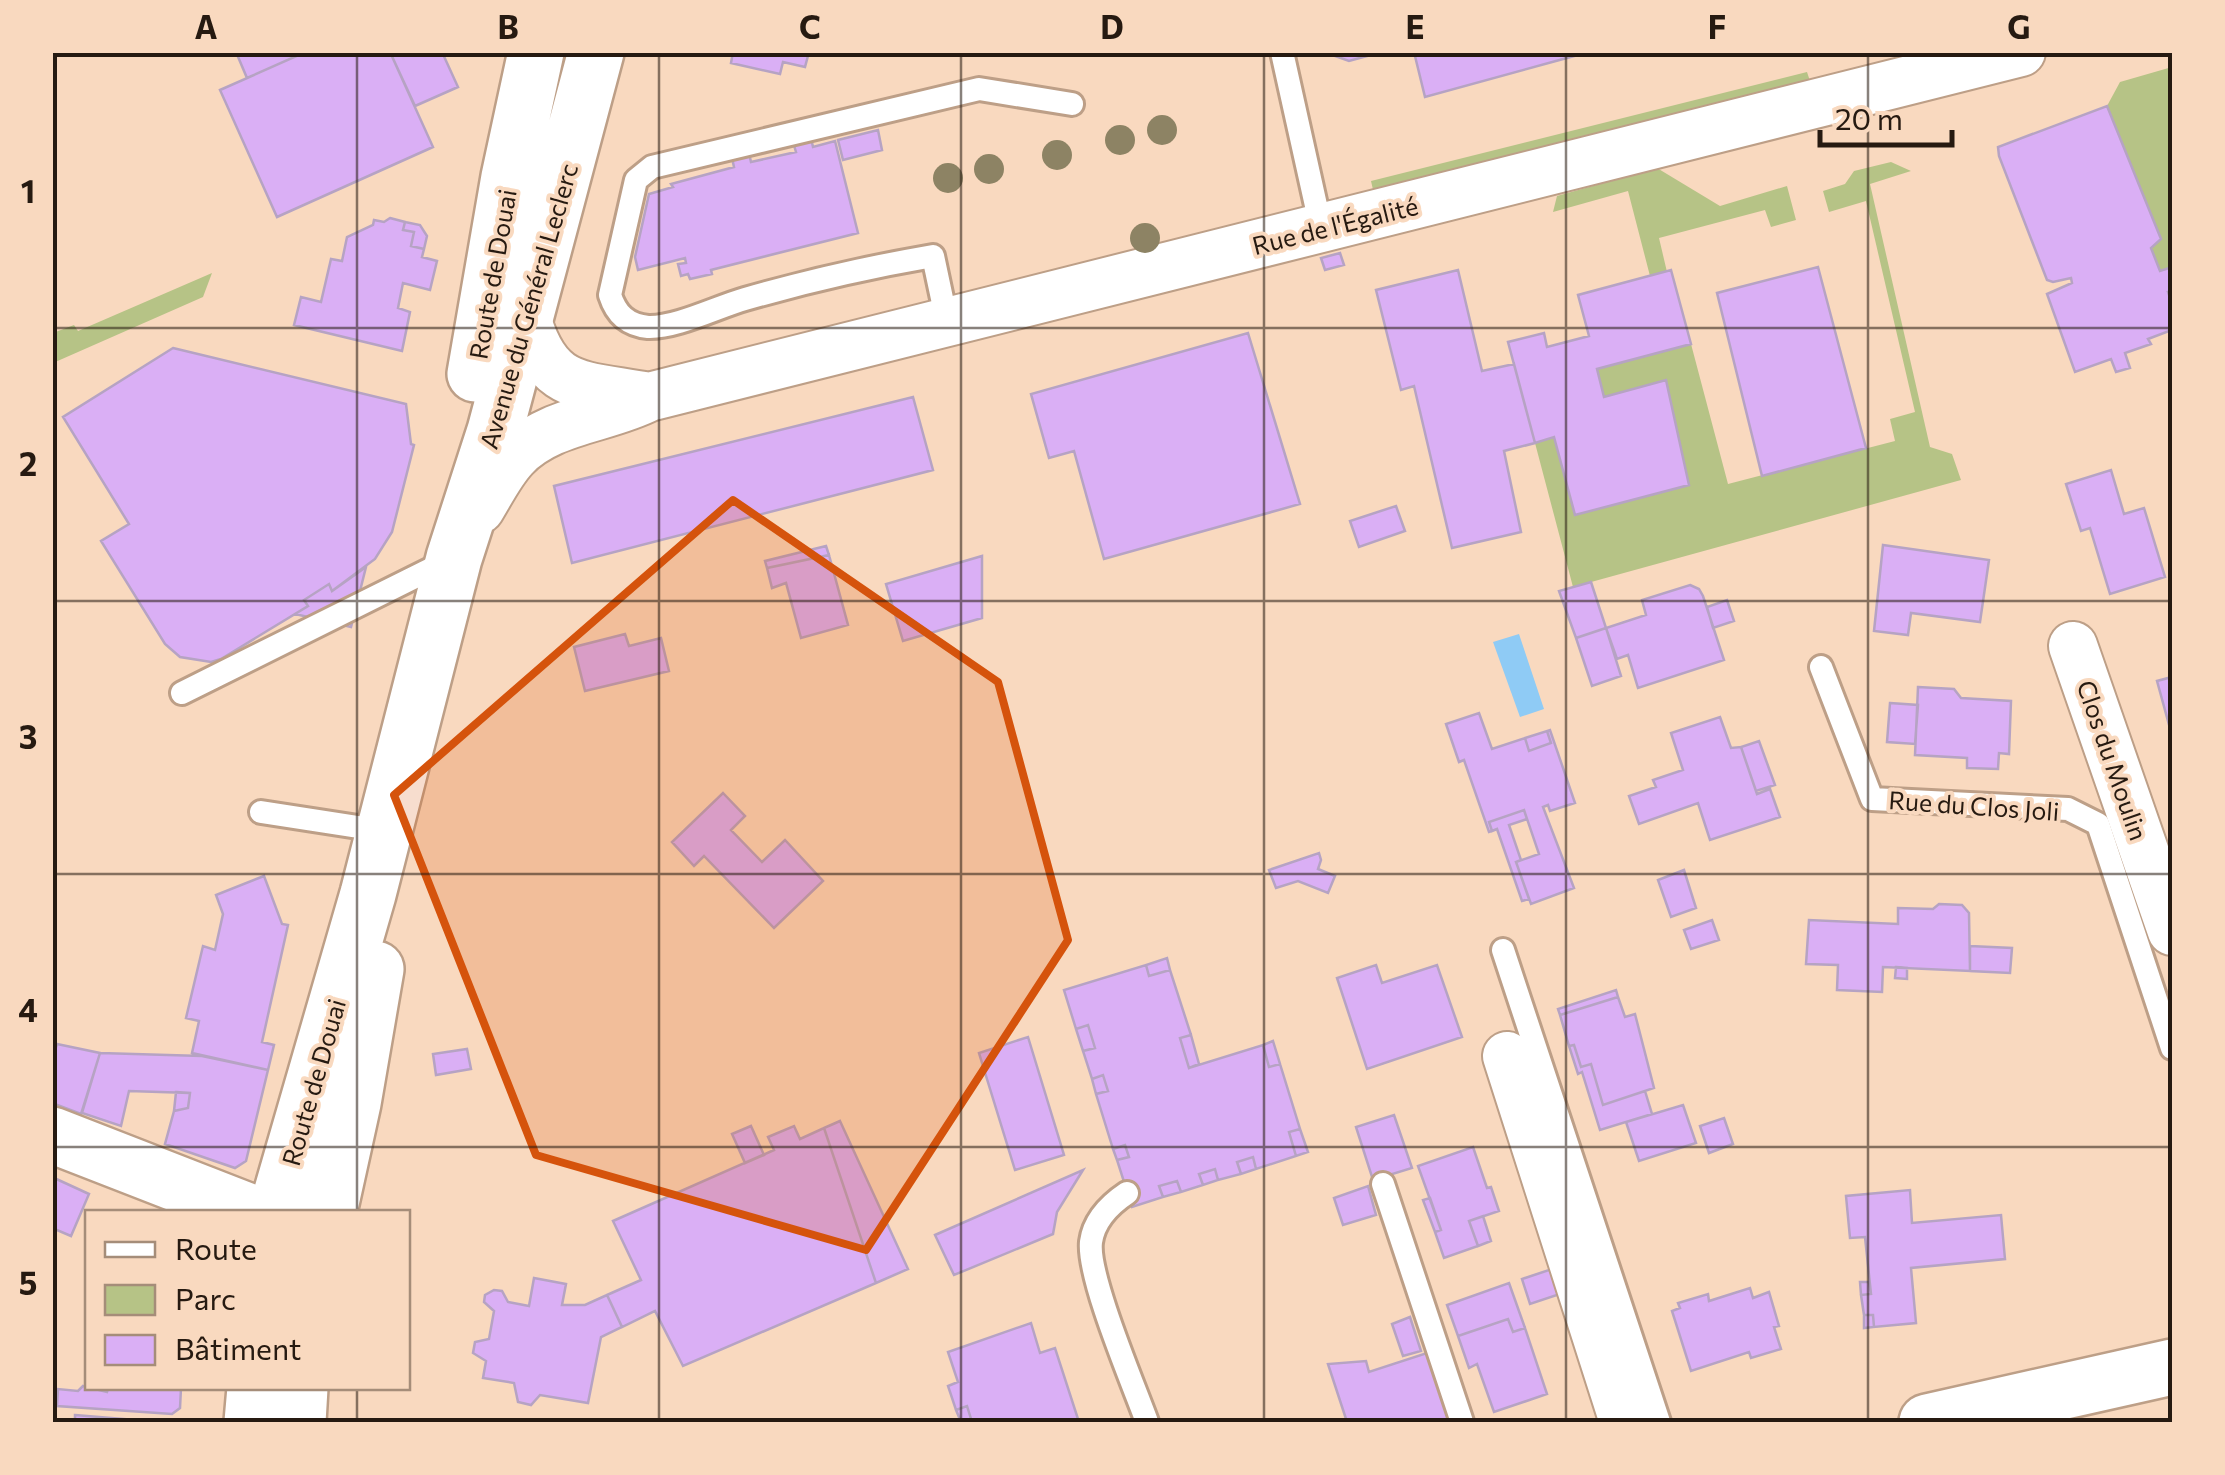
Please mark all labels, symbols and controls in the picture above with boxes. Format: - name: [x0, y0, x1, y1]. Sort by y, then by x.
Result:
- text: A: [195, 6, 218, 46]
- text: B: [497, 6, 519, 46]
- text: C: [799, 6, 821, 46]
- text: D: [1100, 6, 1124, 46]
- text: E: [1405, 6, 1425, 46]
- text: F: [1708, 6, 1726, 46]
- text: G: [2007, 6, 2031, 46]
- scale bar: [1820, 85, 1952, 147]
- text: 20 m: [1835, 99, 1903, 136]
- street label: Avenue du Général Leclerc: [473, 160, 583, 452]
- text: 1: [21, 170, 35, 210]
- street label: Route de Douai: [462, 187, 522, 361]
- street label: Rue de l'Égalité: [1249, 190, 1421, 260]
- text: 2: [19, 443, 37, 483]
- street label: Clos du Moulin: [2072, 676, 2154, 844]
- text: 3: [19, 716, 37, 756]
- street label: Rue du Clos Joli: [1888, 784, 2060, 826]
- text: 4: [18, 989, 38, 1029]
- street label: Route de Douai: [275, 995, 351, 1169]
- legend: [85, 1210, 410, 1390]
- text: Route: [175, 1229, 257, 1266]
- text: 5: [19, 1262, 37, 1302]
- text: Parc: [175, 1279, 236, 1316]
- text: Bâtiment: [175, 1329, 301, 1366]

